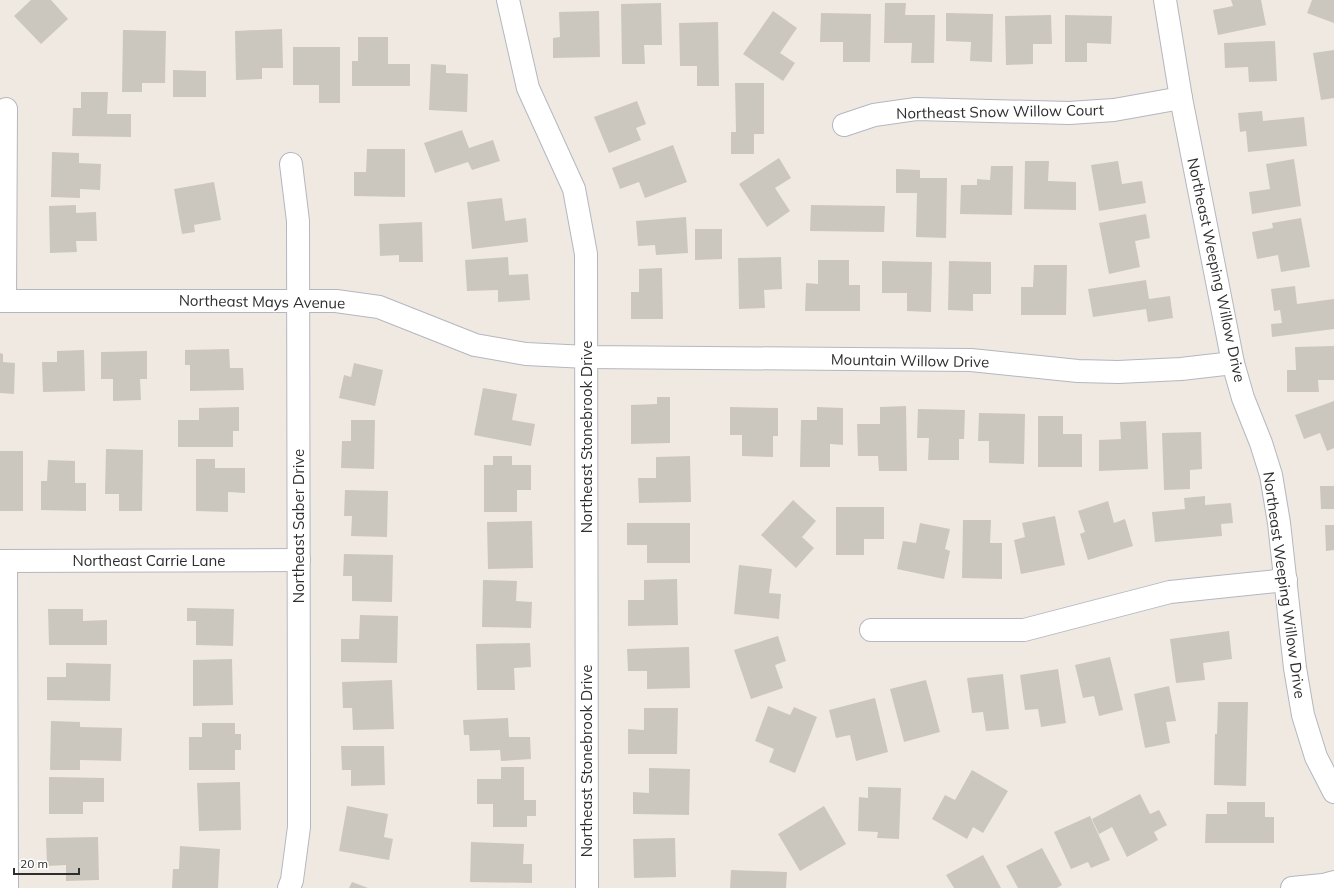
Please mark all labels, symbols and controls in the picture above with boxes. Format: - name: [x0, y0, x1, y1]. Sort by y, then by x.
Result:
- street label: Northeast Snow Willow Court: [896, 100, 1104, 123]
- street label: Northeast Weeping Willow Drive: [1183, 156, 1250, 384]
- street label: Northeast Mays Avenue: [179, 291, 345, 312]
- street label: Northeast Stonebrook Drive: [577, 341, 596, 533]
- street label: Mountain Willow Drive: [831, 350, 989, 371]
- street label: Northeast Saber Drive: [289, 449, 308, 603]
- street label: Northeast Weeping Willow Drive: [1259, 470, 1310, 700]
- street label: Northeast Carrie Lane: [72, 551, 226, 570]
- street label: Northeast Stonebrook Drive: [577, 665, 596, 857]
- scale bar: [14, 850, 79, 876]
- text: 20 m: [20, 856, 48, 871]

